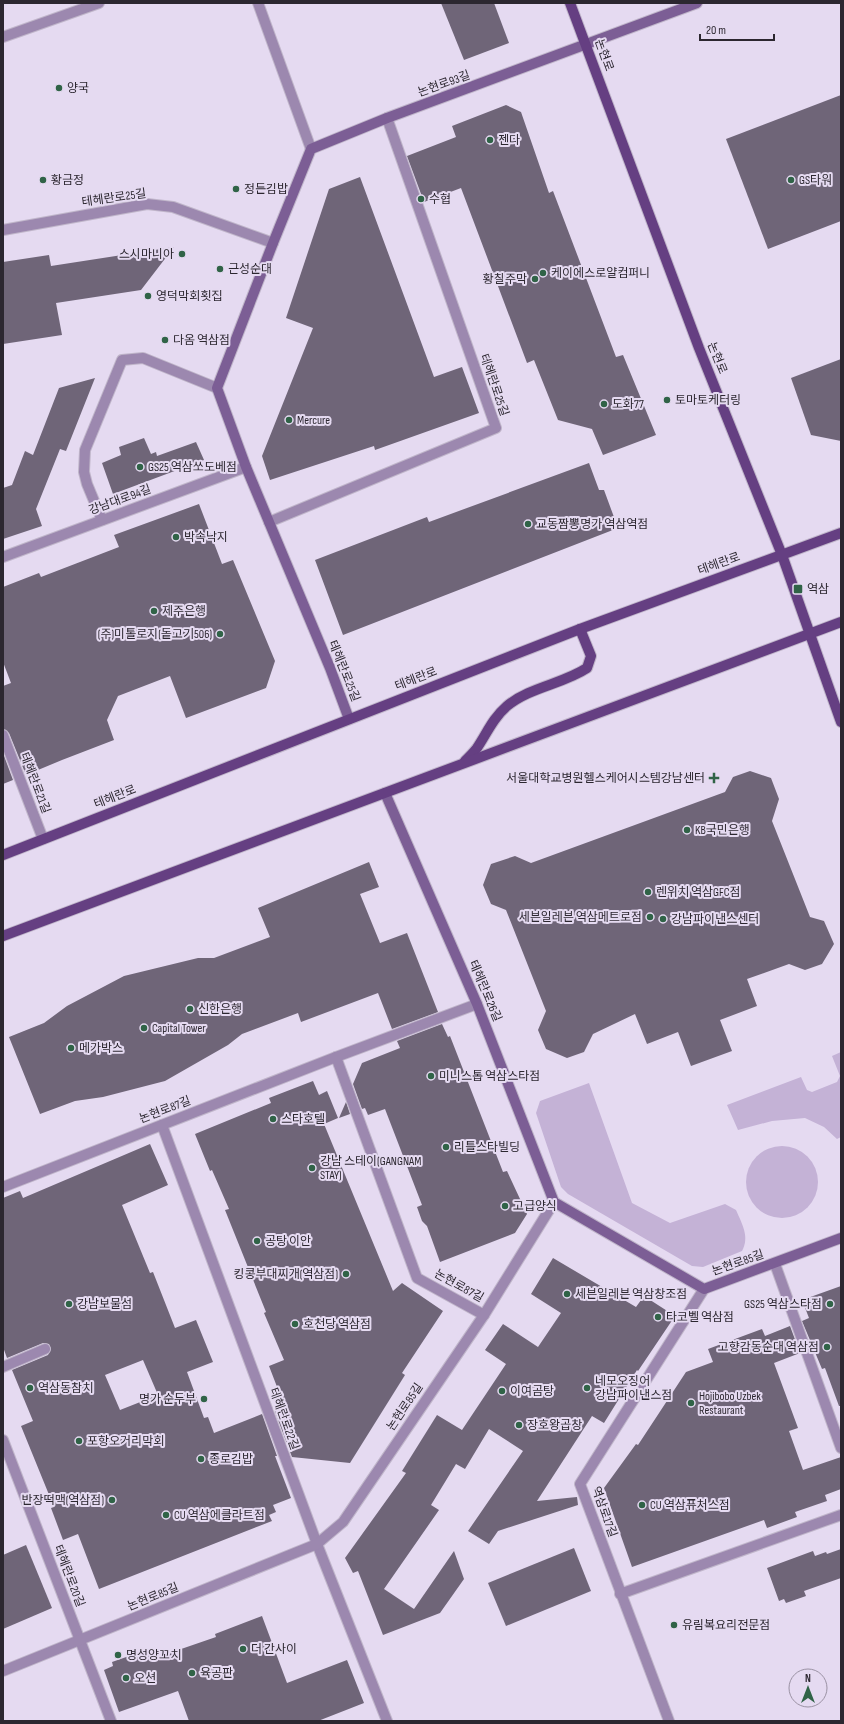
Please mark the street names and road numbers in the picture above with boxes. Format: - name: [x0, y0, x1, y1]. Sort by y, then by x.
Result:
- street label: 논현로: [591, 37, 617, 73]
- street label: 논현로93길: [416, 68, 472, 100]
- street label: 테헤란로25길: [81, 186, 147, 210]
- street label: 논현로: [704, 340, 730, 376]
- street label: 테헤란로25길: [476, 352, 512, 418]
- street label: 강남대로94길: [87, 482, 153, 518]
- street label: 테헤란로: [696, 549, 742, 579]
- street label: 테헤란로25길: [325, 638, 363, 704]
- street label: 테헤란로: [393, 664, 439, 694]
- street label: 테헤란로21길: [16, 750, 54, 816]
- street label: 테헤란로: [92, 782, 138, 812]
- street label: 테헤란로26길: [465, 958, 505, 1024]
- street label: 논현로87길: [137, 1093, 193, 1127]
- street label: 논현로85길: [710, 1247, 766, 1279]
- street label: 논현로87길: [432, 1266, 486, 1306]
- street label: 논현로85길: [384, 1380, 426, 1434]
- street label: 테헤란로22길: [266, 1386, 302, 1452]
- street label: 역삼로17길: [588, 1484, 620, 1540]
- street label: 테헤란로20길: [50, 1543, 88, 1609]
- street label: 논현로85길: [125, 1580, 181, 1614]

